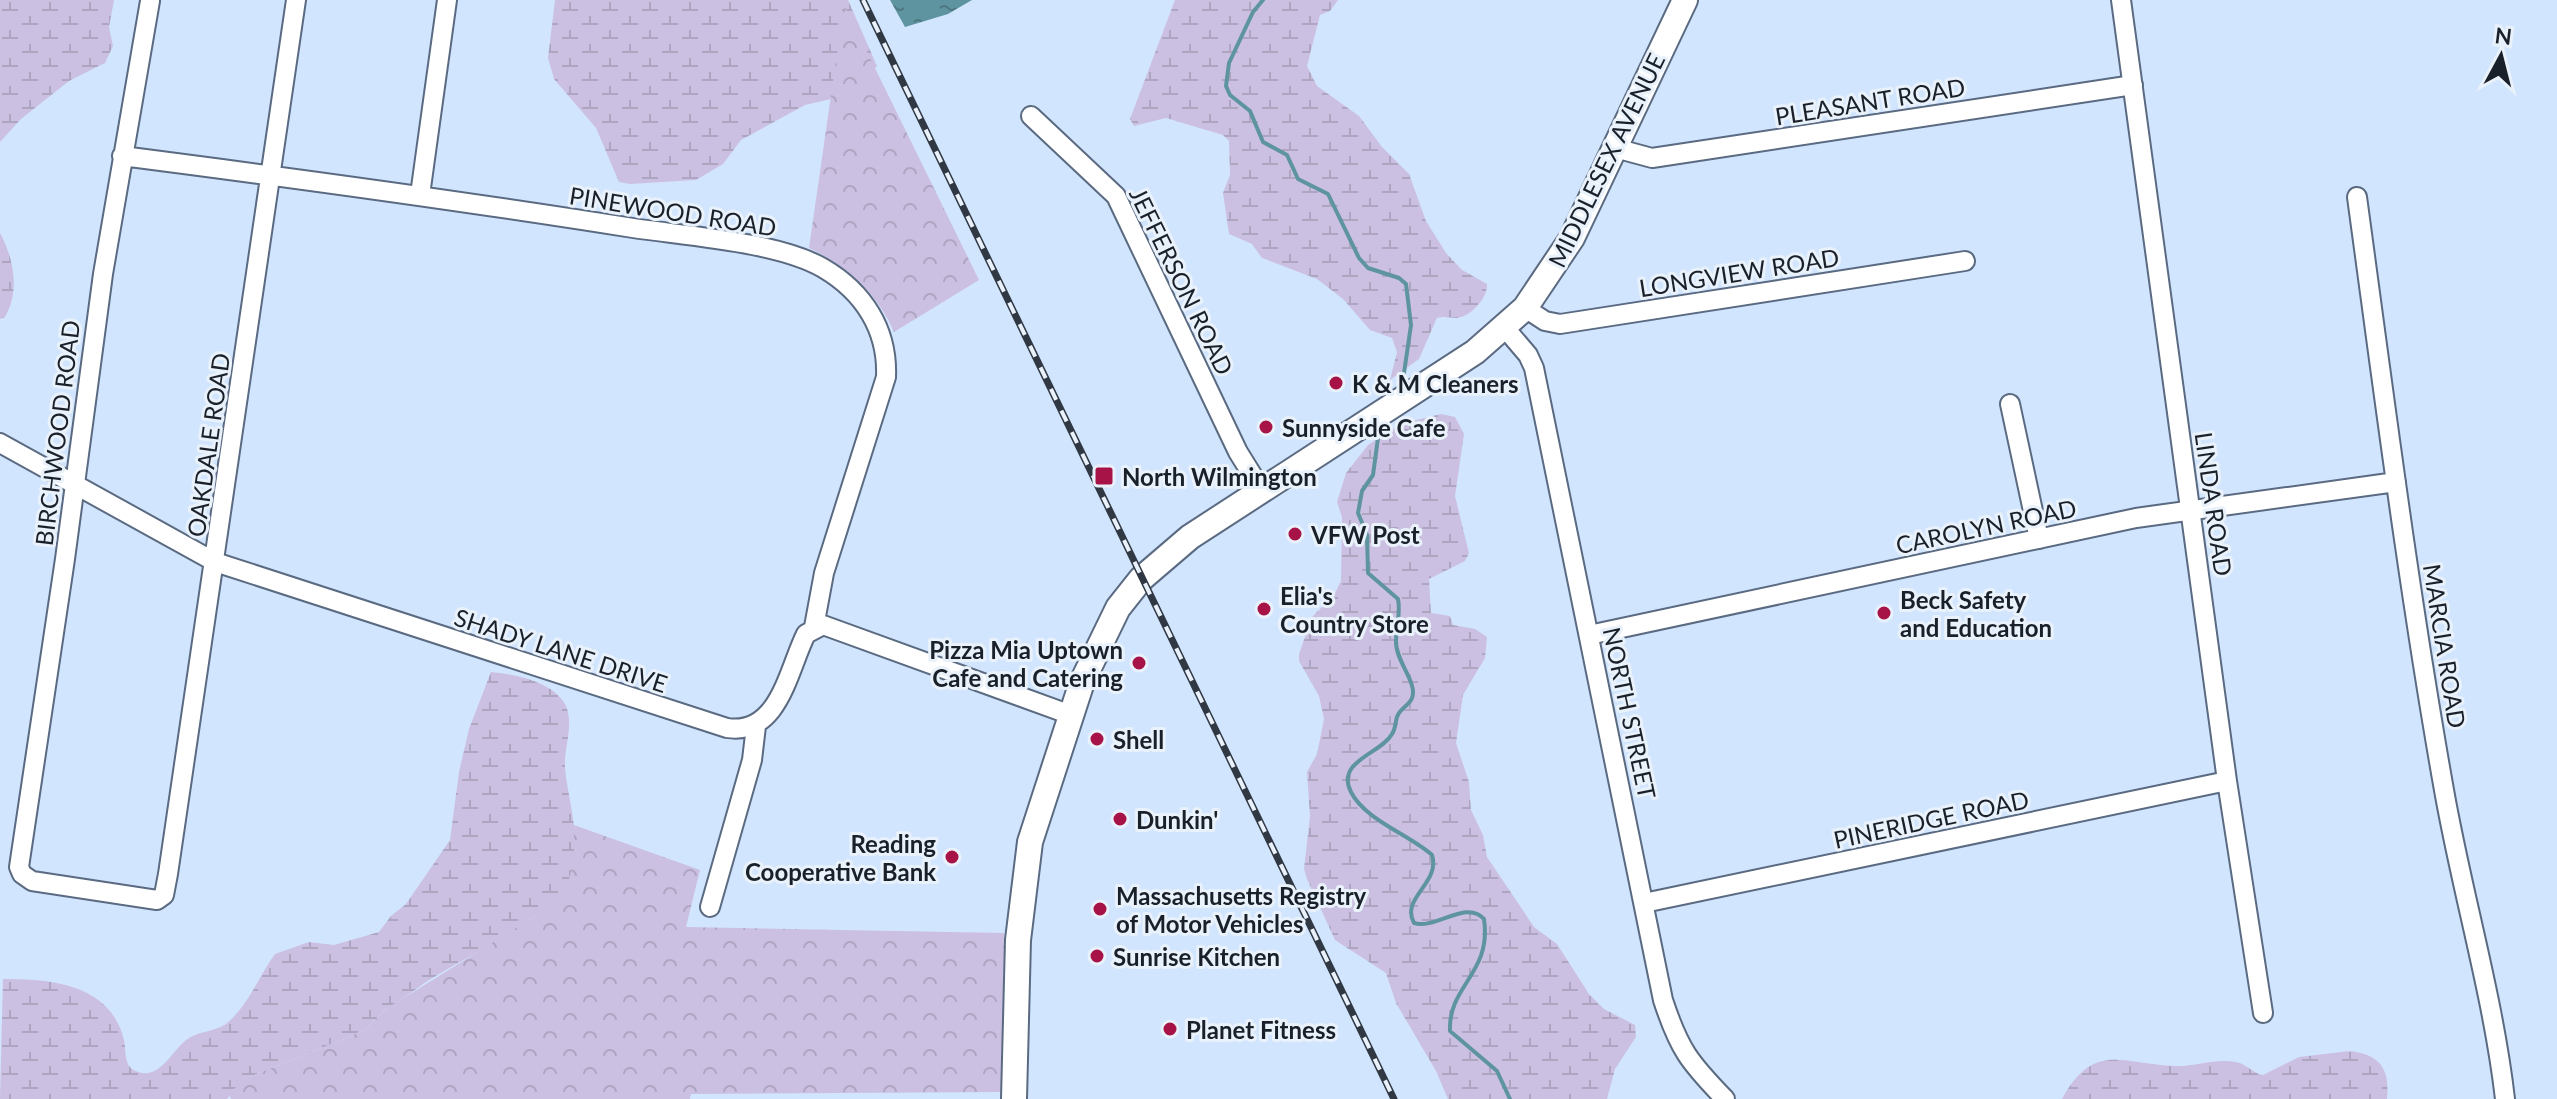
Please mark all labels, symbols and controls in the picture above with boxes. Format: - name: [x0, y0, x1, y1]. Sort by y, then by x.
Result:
- north arrow: [2461, 16, 2541, 96]
- text: N: [2493, 21, 2514, 50]
- street label: MIDDLESEX AVENUE: [1542, 48, 1670, 272]
- street label: PLEASANT ROAD: [1773, 72, 1967, 130]
- street label: PINEWOOD ROAD: [568, 180, 778, 242]
- street label: JEFFERSON ROAD: [1124, 183, 1240, 379]
- street label: LONGVIEW ROAD: [1637, 242, 1841, 302]
- street label: BIRCHWOOD ROAD: [29, 319, 85, 547]
- street label: OAKDALE ROAD: [181, 351, 235, 539]
- place label: K & M Cleaners: [1352, 369, 1519, 398]
- marker: K & M Cleaners: [1327, 374, 1345, 392]
- place label: Sunnyside Cafe: [1282, 413, 1446, 442]
- marker: Sunnyside Cafe: [1257, 418, 1275, 436]
- street label: LINDA ROAD: [2190, 430, 2238, 578]
- place label: North Wilmington: [1122, 462, 1317, 491]
- marker: North Wilmington: [1093, 465, 1115, 487]
- street label: CAROLYN ROAD: [1893, 493, 2079, 559]
- place label: VFW Post: [1310, 520, 1420, 549]
- marker: VFW Post: [1286, 525, 1304, 543]
- street label: MARCIA ROAD: [2418, 562, 2472, 730]
- place label: Elia's Country Store: [1280, 581, 1429, 638]
- place label: Beck Safety and Education: [1900, 585, 2052, 642]
- marker: Elia's Country Store: [1255, 600, 1273, 618]
- street label: SHADY LANE DRIVE: [451, 602, 671, 698]
- marker: Beck Safety and Education: [1875, 604, 1893, 622]
- street label: NORTH STREET: [1598, 625, 1662, 801]
- place label: Pizza Mia Uptown Cafe and Catering: [929, 635, 1123, 692]
- marker: Pizza Mia Uptown Cafe and Catering: [1130, 654, 1148, 672]
- place label: Shell: [1113, 725, 1164, 754]
- marker: Shell: [1088, 730, 1106, 748]
- street label: PINERIDGE ROAD: [1831, 784, 2031, 854]
- place label: Dunkin': [1136, 805, 1218, 834]
- marker: Dunkin': [1111, 810, 1129, 828]
- place label: Reading Cooperative Bank: [745, 829, 936, 886]
- marker: Reading Cooperative Bank: [943, 848, 961, 866]
- place label: Massachusetts Registry of Motor Vehicles: [1116, 881, 1367, 938]
- marker: Massachusetts Registry of Motor Vehicles: [1091, 900, 1109, 918]
- place label: Sunrise Kitchen: [1113, 942, 1280, 971]
- marker: Sunrise Kitchen: [1088, 947, 1106, 965]
- place label: Planet Fitness: [1186, 1015, 1336, 1044]
- marker: Planet Fitness: [1161, 1020, 1179, 1038]

